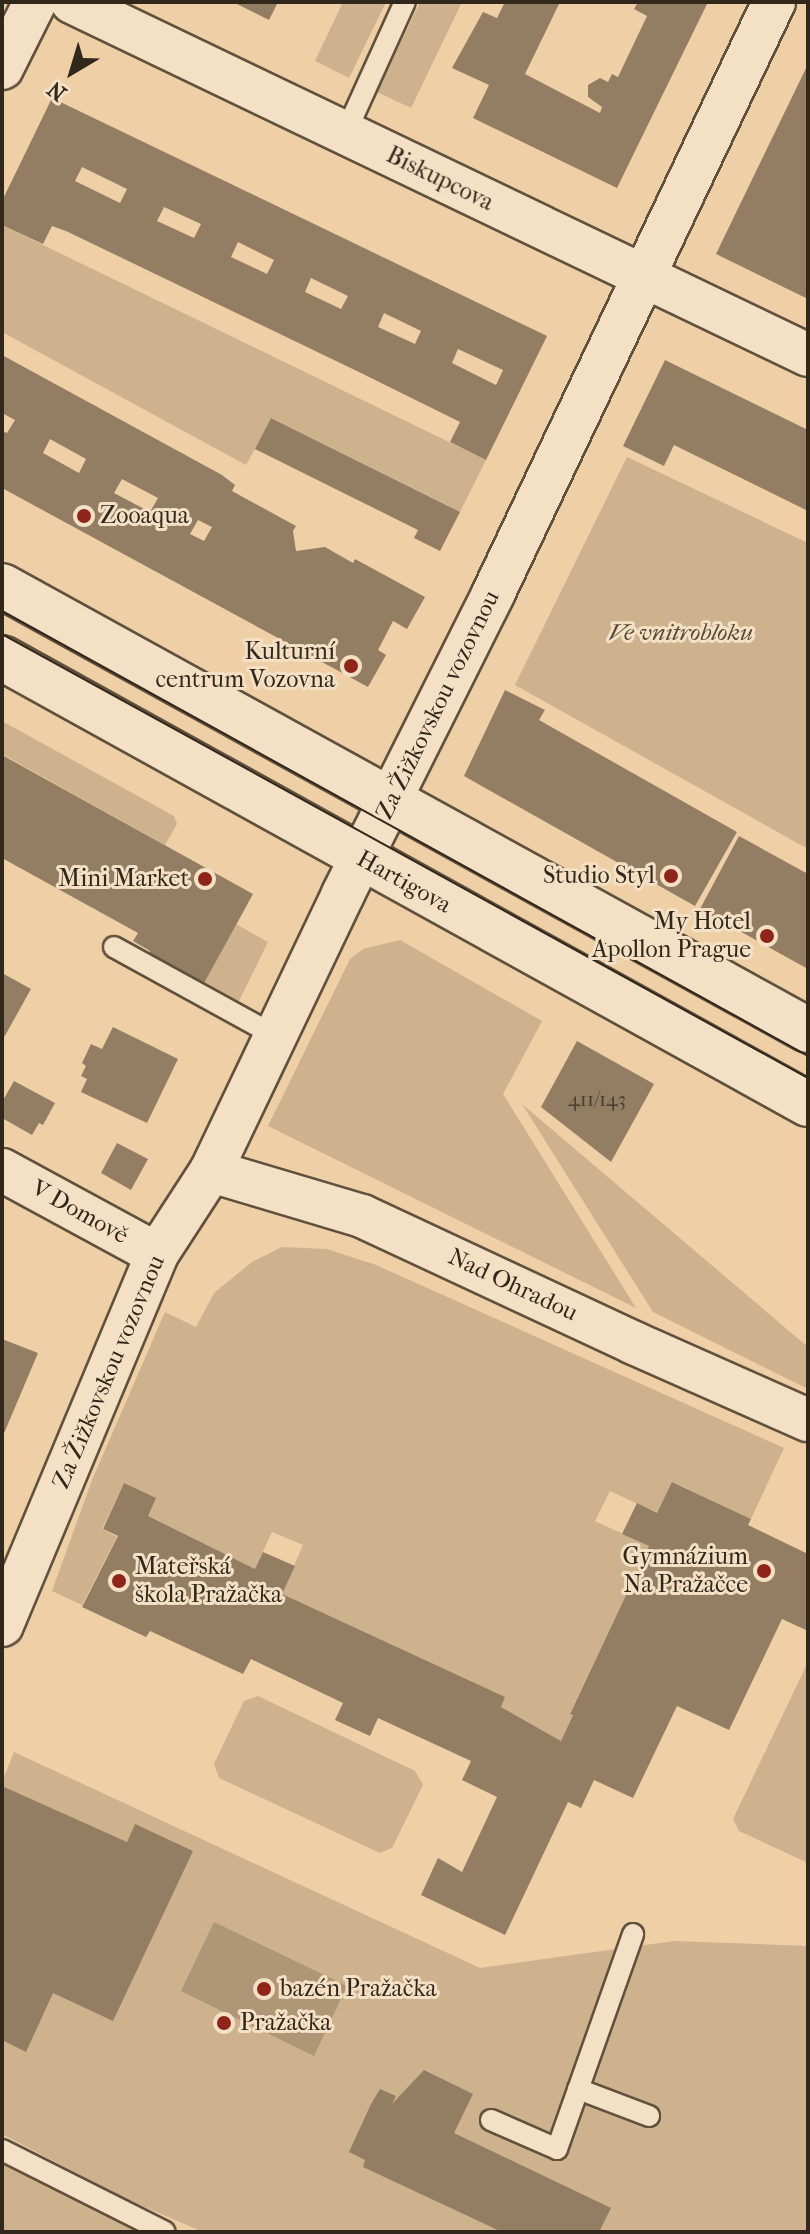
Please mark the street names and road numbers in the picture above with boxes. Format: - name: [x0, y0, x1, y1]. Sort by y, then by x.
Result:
- street label: Biskupcova: [382, 141, 498, 217]
- street label: Za Žižkovskou vozovnou: [370, 586, 506, 824]
- street label: Hartigova: [352, 844, 456, 920]
- street label: V Domově: [27, 1174, 133, 1250]
- street label: Nad Ohradou: [444, 1242, 582, 1328]
- street label: Za Žižkovskou vozovnou: [47, 1251, 171, 1493]

